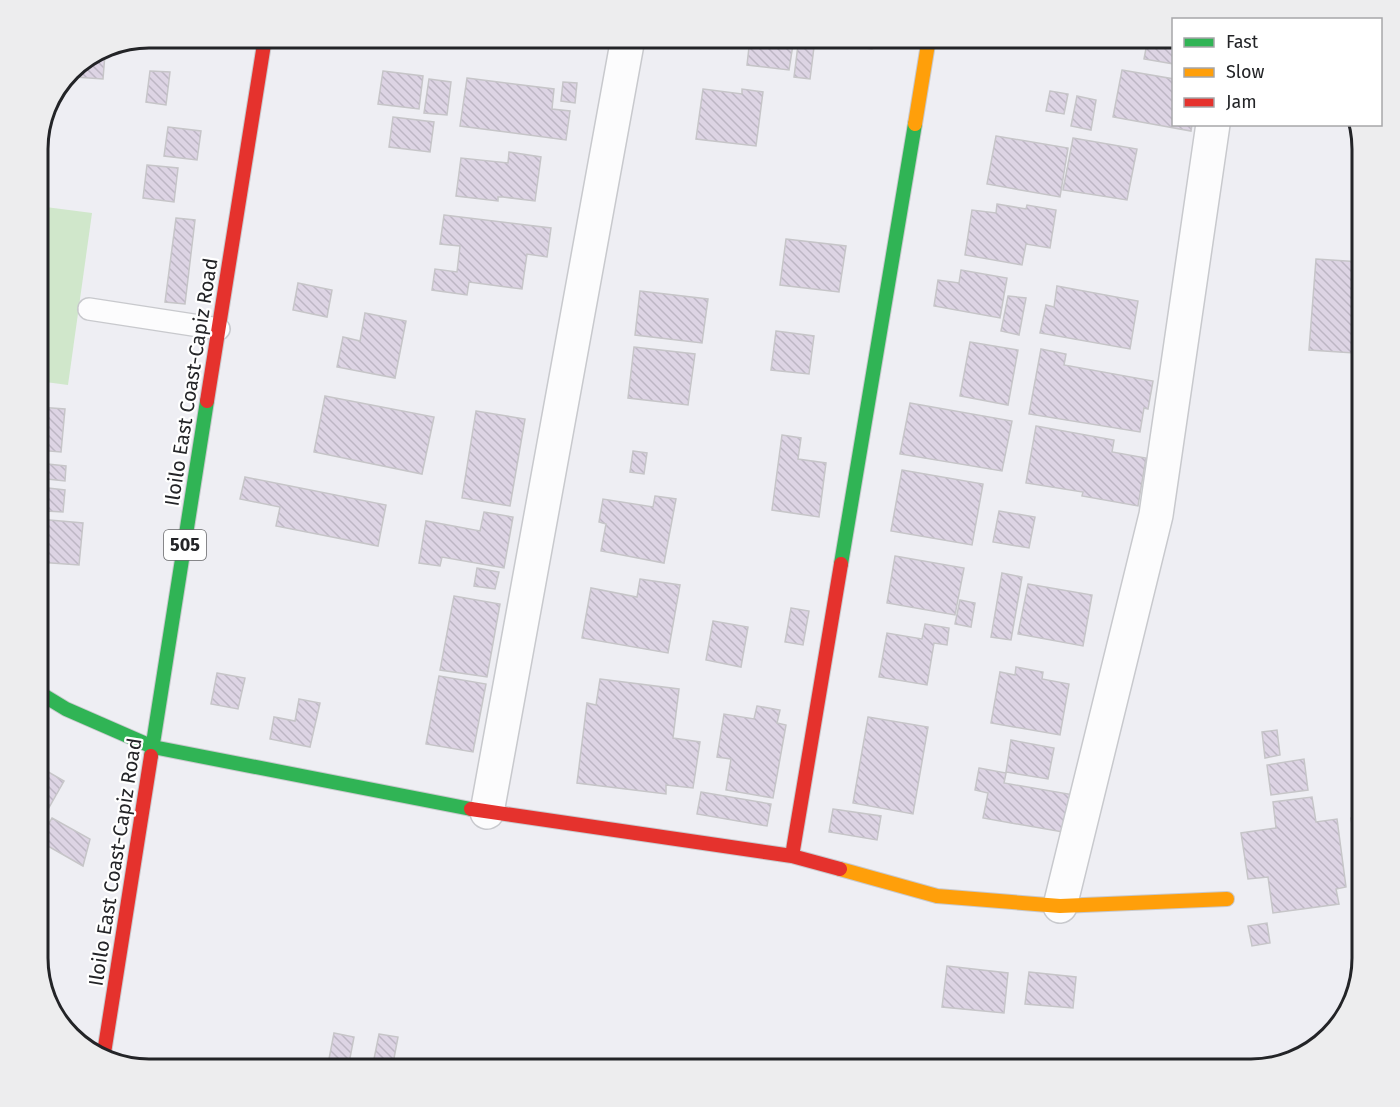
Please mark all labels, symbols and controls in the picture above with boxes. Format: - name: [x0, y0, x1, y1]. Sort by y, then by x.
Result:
- legend: [1172, 18, 1382, 126]
- text: Fast: [1226, 31, 1259, 53]
- text: Slow: [1226, 61, 1265, 83]
- text: Jam: [1226, 91, 1257, 113]
- street label: Iloilo East Coast-Capiz Road: [160, 256, 222, 508]
- road number: 505: [164, 530, 206, 560]
- street label: Iloilo East Coast-Capiz Road: [84, 736, 146, 988]

